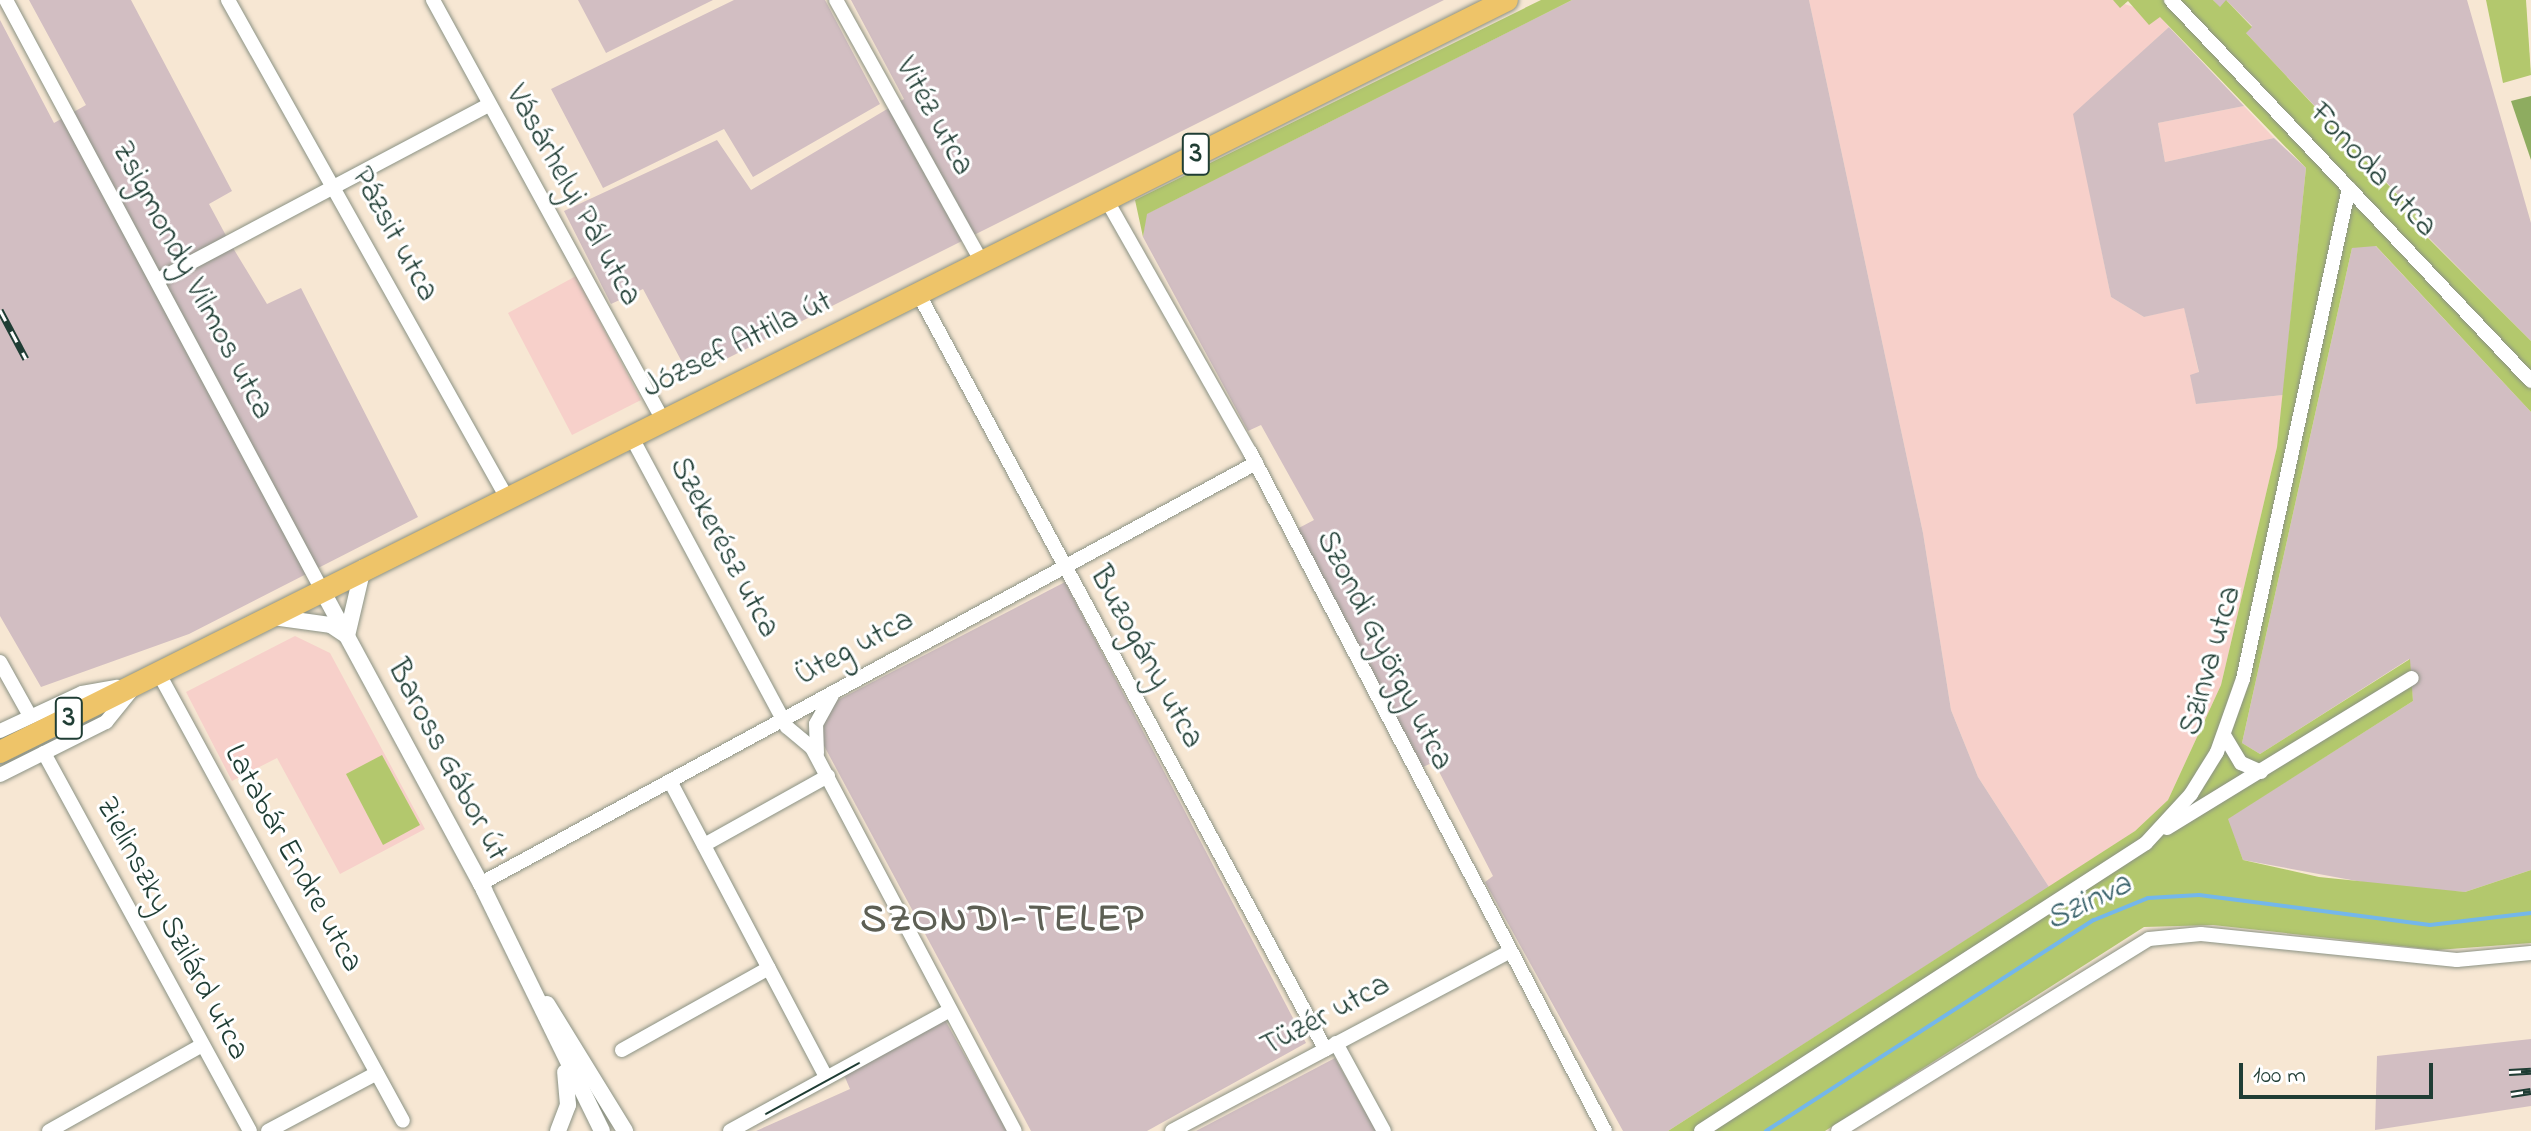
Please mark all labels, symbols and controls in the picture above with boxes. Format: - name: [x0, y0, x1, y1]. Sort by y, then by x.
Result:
- street label: Vitéz utca: [885, 51, 981, 183]
- street label: Vásárhelyi Pál utca: [495, 79, 649, 313]
- street label: Fonoda utca: [2300, 96, 2444, 246]
- road number: 3: [1180, 128, 1212, 180]
- street label: Zsigmondy Vilmos utca: [101, 135, 281, 427]
- street label: Pázsit utca: [340, 161, 446, 309]
- street label: József Attila út: [637, 284, 839, 408]
- street label: Szekerész utca: [659, 451, 787, 645]
- street label: Szondi György utca: [1306, 525, 1460, 777]
- street label: Buzogány utca: [1079, 560, 1211, 756]
- street label: Szinva utca: [2172, 582, 2252, 740]
- street label: Üteg utca: [789, 602, 921, 696]
- street label: Baross Gábor út: [377, 654, 515, 868]
- road number: 3: [53, 692, 85, 744]
- street label: Latabár Endre utca: [214, 739, 370, 979]
- street label: Zielinszky Szilárd utca: [85, 791, 257, 1067]
- water label: Szinva: [2039, 865, 2139, 941]
- district label: SZONDI-TELEP: [861, 897, 1145, 945]
- street label: Tüzér utca: [1255, 967, 1397, 1067]
- scale bar: [2243, 1047, 2437, 1097]
- text: 100 m: [2253, 1059, 2306, 1094]

